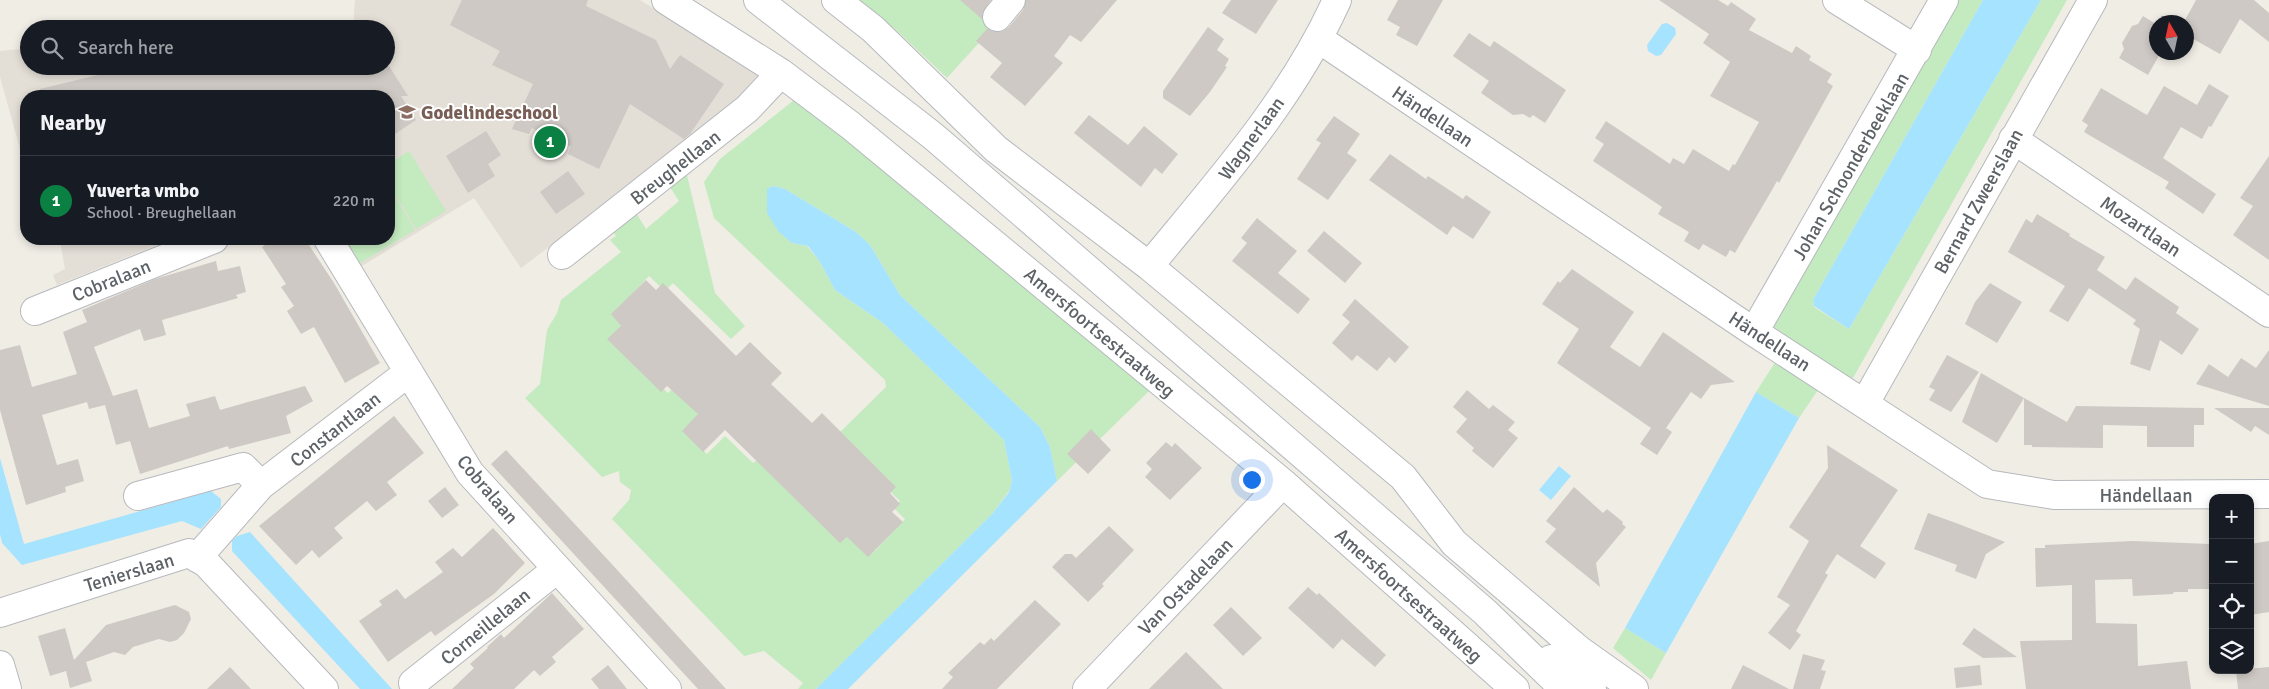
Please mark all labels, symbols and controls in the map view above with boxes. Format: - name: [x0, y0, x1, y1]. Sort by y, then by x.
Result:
- north arrow: [2149, 15, 2194, 60]
- search box: [20, 20, 395, 75]
- icon: search: [38, 34, 66, 62]
- text: Search here: [78, 36, 174, 60]
- street label: Johan Schoonderbeeklaan: [1787, 68, 1915, 265]
- street label: Händellaan: [1387, 81, 1478, 153]
- street label: Wagnerlaan: [1214, 92, 1290, 185]
- place label: Godelindeschool: [421, 101, 558, 125]
- school or university icon: Godelindeschool: [397, 102, 417, 122]
- text: Nearby: [40, 110, 106, 136]
- pin: 1: [534, 123, 566, 161]
- street label: Breughellaan: [626, 125, 726, 211]
- street label: Bernard Zweerslaan: [1929, 125, 2029, 278]
- text: Yuverta vmbo: [87, 179, 199, 203]
- text: 1: [52, 191, 60, 211]
- text: 220 m: [333, 191, 375, 211]
- street label: Mozartlaan: [2095, 191, 2185, 263]
- text: School · Breughellaan: [87, 203, 237, 223]
- street label: Cobralaan: [68, 254, 154, 308]
- street label: Amersfoortsestraatweg: [1019, 262, 1180, 403]
- street label: Händellaan: [1724, 306, 1815, 377]
- street label: Constantlaan: [286, 387, 386, 473]
- street label: Cobralaan: [451, 450, 523, 529]
- your location: [1239, 467, 1265, 493]
- street label: Händellaan: [2099, 484, 2193, 508]
- map controls: [2209, 494, 2254, 674]
- button: +: [2209, 494, 2254, 539]
- street label: Amersfoortsestraatweg: [1330, 523, 1487, 668]
- street label: Van Ostadelaan: [1133, 533, 1238, 640]
- button: −: [2209, 539, 2254, 584]
- street label: Tenierslaan: [81, 548, 177, 598]
- street label: Corneillelaan: [436, 583, 535, 670]
- button: locate: [2209, 584, 2254, 629]
- button: layers: [2209, 629, 2254, 674]

